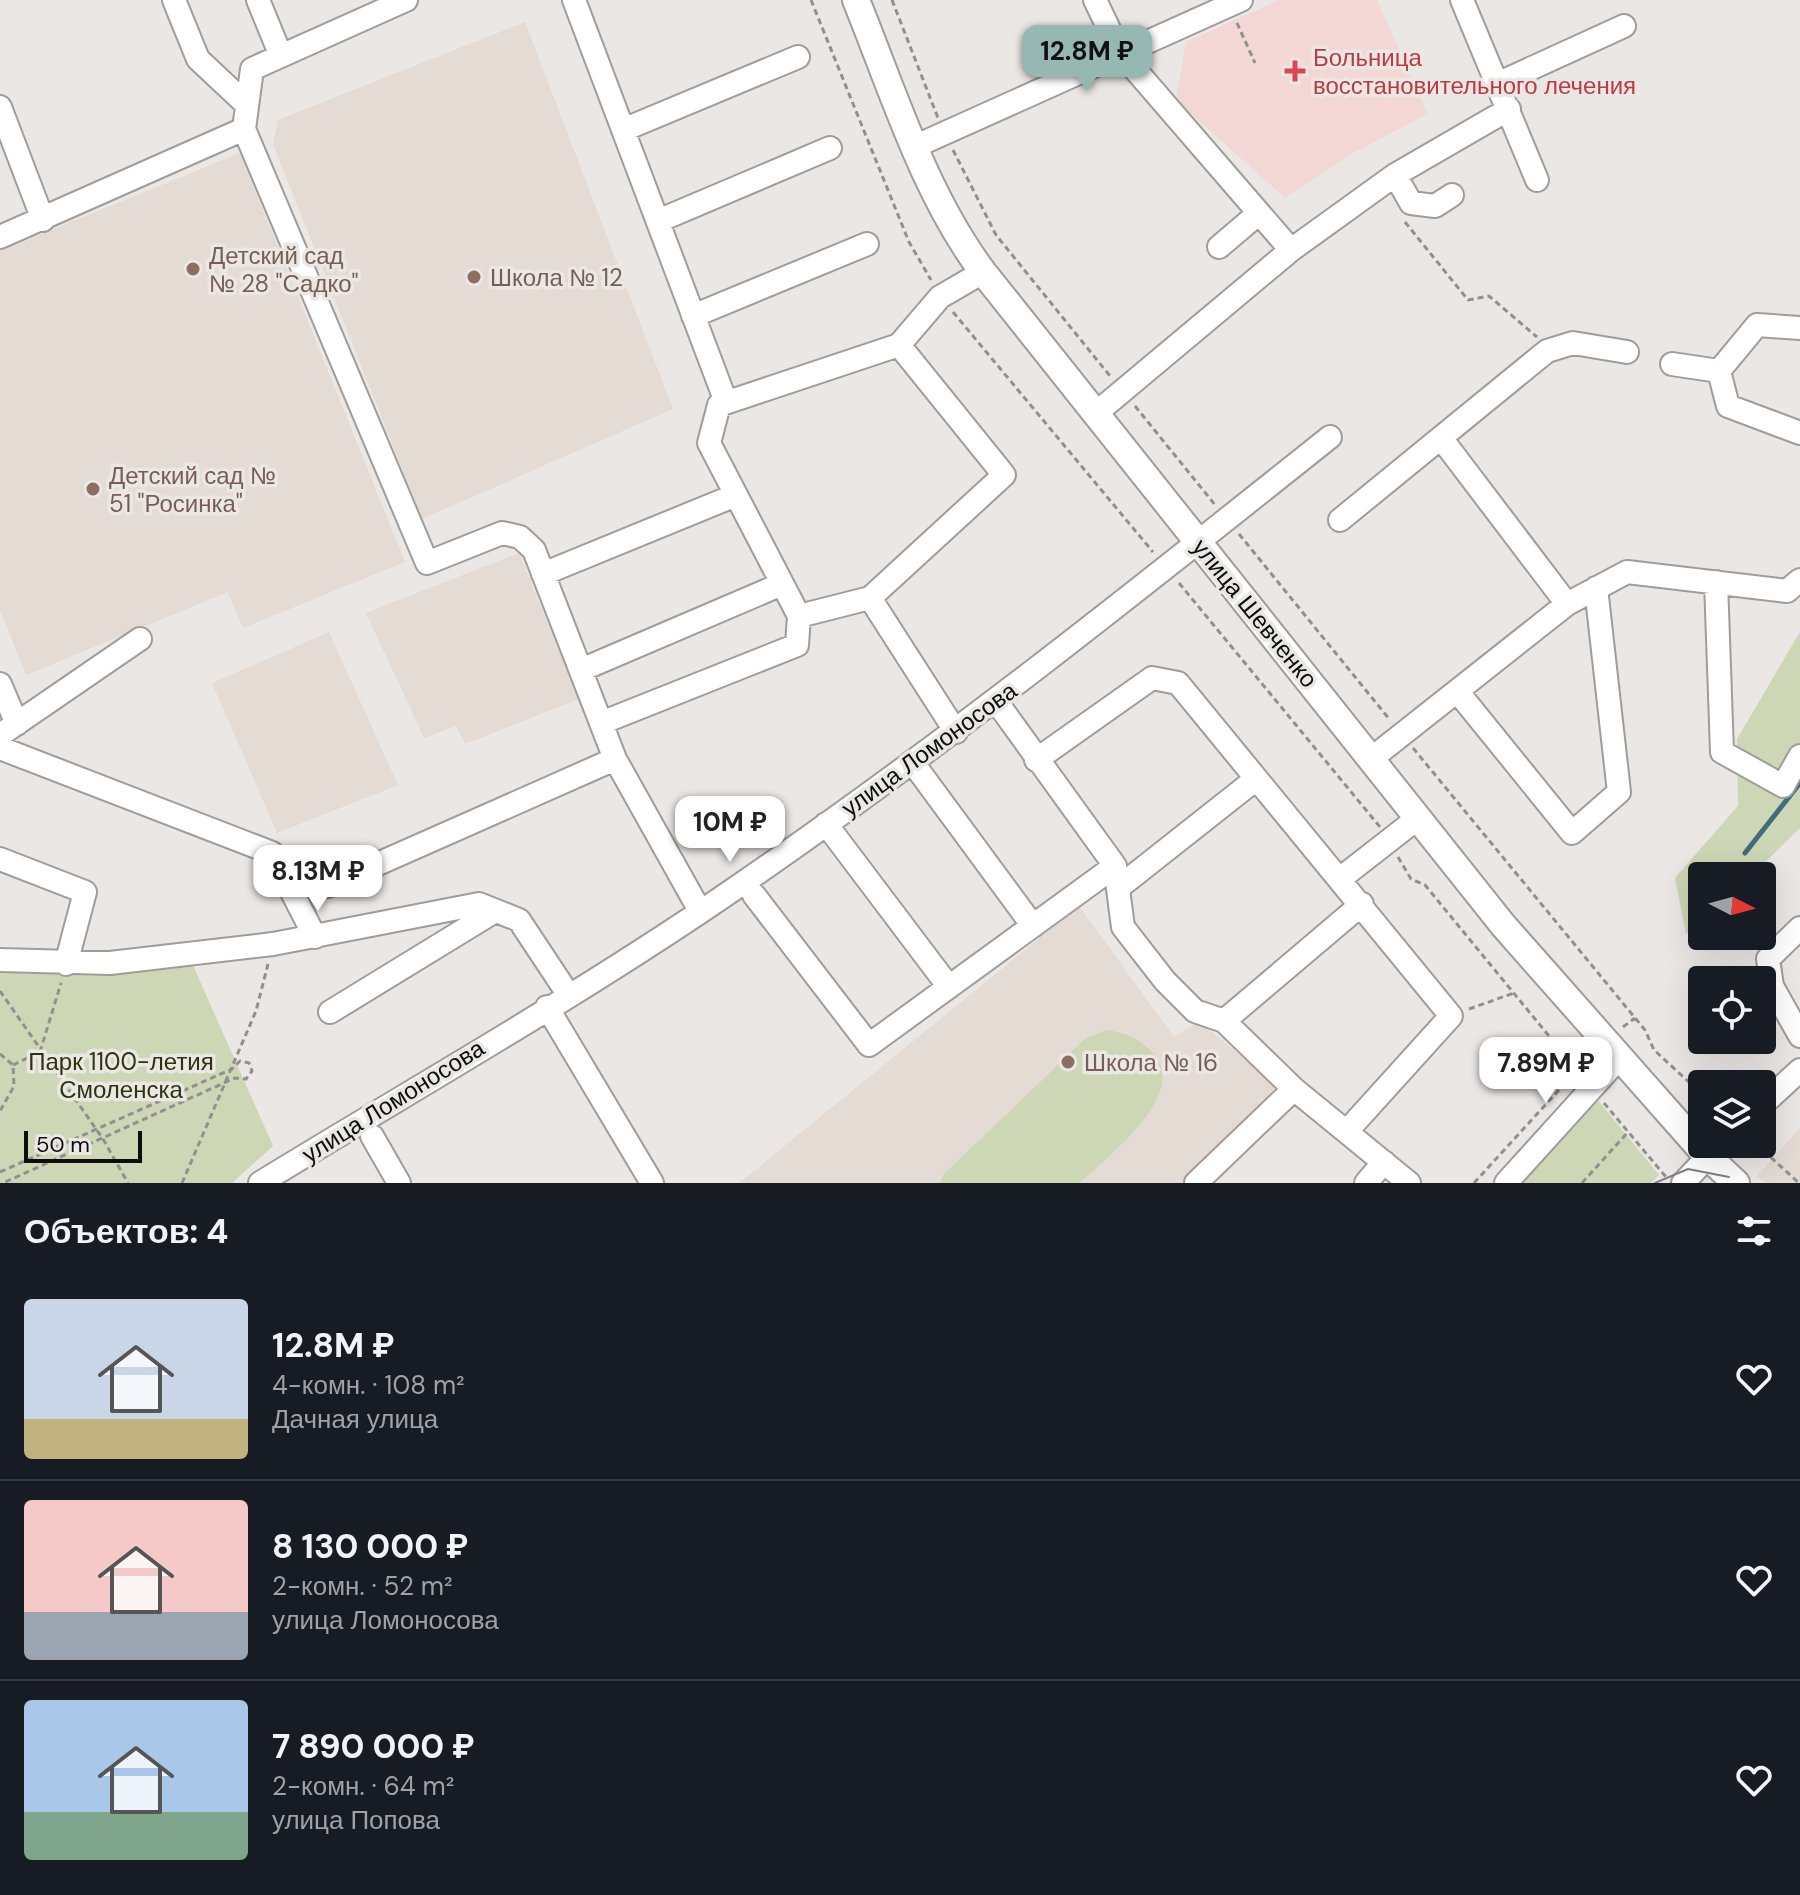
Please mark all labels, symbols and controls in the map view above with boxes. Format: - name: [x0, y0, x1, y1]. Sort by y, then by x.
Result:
- pin: 12.8M ₽: [1013, 25, 1161, 93]
- text: 12.8M ₽: [1040, 34, 1134, 68]
- place label: Больница восстановительного лечения: [1313, 42, 1636, 101]
- marker: Больница восстановительного лечения: [1284, 60, 1306, 82]
- place label: Детский сад № 28 "Садко": [209, 240, 359, 299]
- marker: Детский сад № 28 "Садко": [184, 260, 202, 278]
- place label: Школа № 12: [490, 262, 623, 293]
- marker: Школа № 12: [465, 268, 483, 286]
- place label: Детский сад № 51 "Росинка": [109, 460, 276, 519]
- marker: Детский сад № 51 "Росинка": [84, 480, 102, 498]
- street label: улица Шевченко: [1185, 532, 1325, 694]
- street label: улица Ломоносова: [835, 675, 1023, 823]
- pin: 10M ₽: [674, 796, 786, 864]
- text: 10M ₽: [693, 805, 767, 839]
- pin: 8.13M ₽: [244, 845, 392, 913]
- text: 8.13M ₽: [271, 854, 365, 888]
- north arrow: [1688, 862, 1776, 950]
- map controls: [1688, 862, 1776, 1158]
- button: locate: [1688, 966, 1776, 1054]
- street label: улица Ломоносова: [296, 1032, 491, 1170]
- pin: 7.89M ₽: [1472, 1037, 1620, 1105]
- park label: Парк 1100-летия Смоленска: [28, 1046, 214, 1105]
- text: 7.89M ₽: [1497, 1046, 1595, 1080]
- place label: Школа № 16: [1084, 1047, 1218, 1078]
- marker: Школа № 16: [1059, 1053, 1077, 1071]
- button: layers: [1688, 1070, 1776, 1158]
- scale bar: [24, 1127, 142, 1163]
- text: 50 m: [36, 1130, 90, 1159]
- text: Объектов: 4: [24, 1209, 228, 1254]
- icon: filters: [1732, 1209, 1776, 1253]
- text: 12.8M ₽: [272, 1323, 394, 1368]
- icon: home: [88, 1331, 184, 1427]
- icon: heart: [1732, 1357, 1776, 1401]
- text: 4-комн. · 108 m²: [272, 1368, 465, 1402]
- text: Дачная улица: [272, 1402, 438, 1436]
- text: 8 130 000 ₽: [272, 1524, 468, 1569]
- icon: home: [88, 1532, 184, 1628]
- icon: heart: [1732, 1558, 1776, 1602]
- text: 2-комн. · 52 m²: [272, 1569, 453, 1603]
- text: улица Ломоносова: [272, 1603, 499, 1637]
- text: 7 890 000 ₽: [272, 1724, 475, 1769]
- icon: home: [88, 1732, 184, 1828]
- icon: heart: [1732, 1758, 1776, 1802]
- text: 2-комн. · 64 m²: [272, 1769, 454, 1803]
- text: улица Попова: [272, 1803, 440, 1837]

